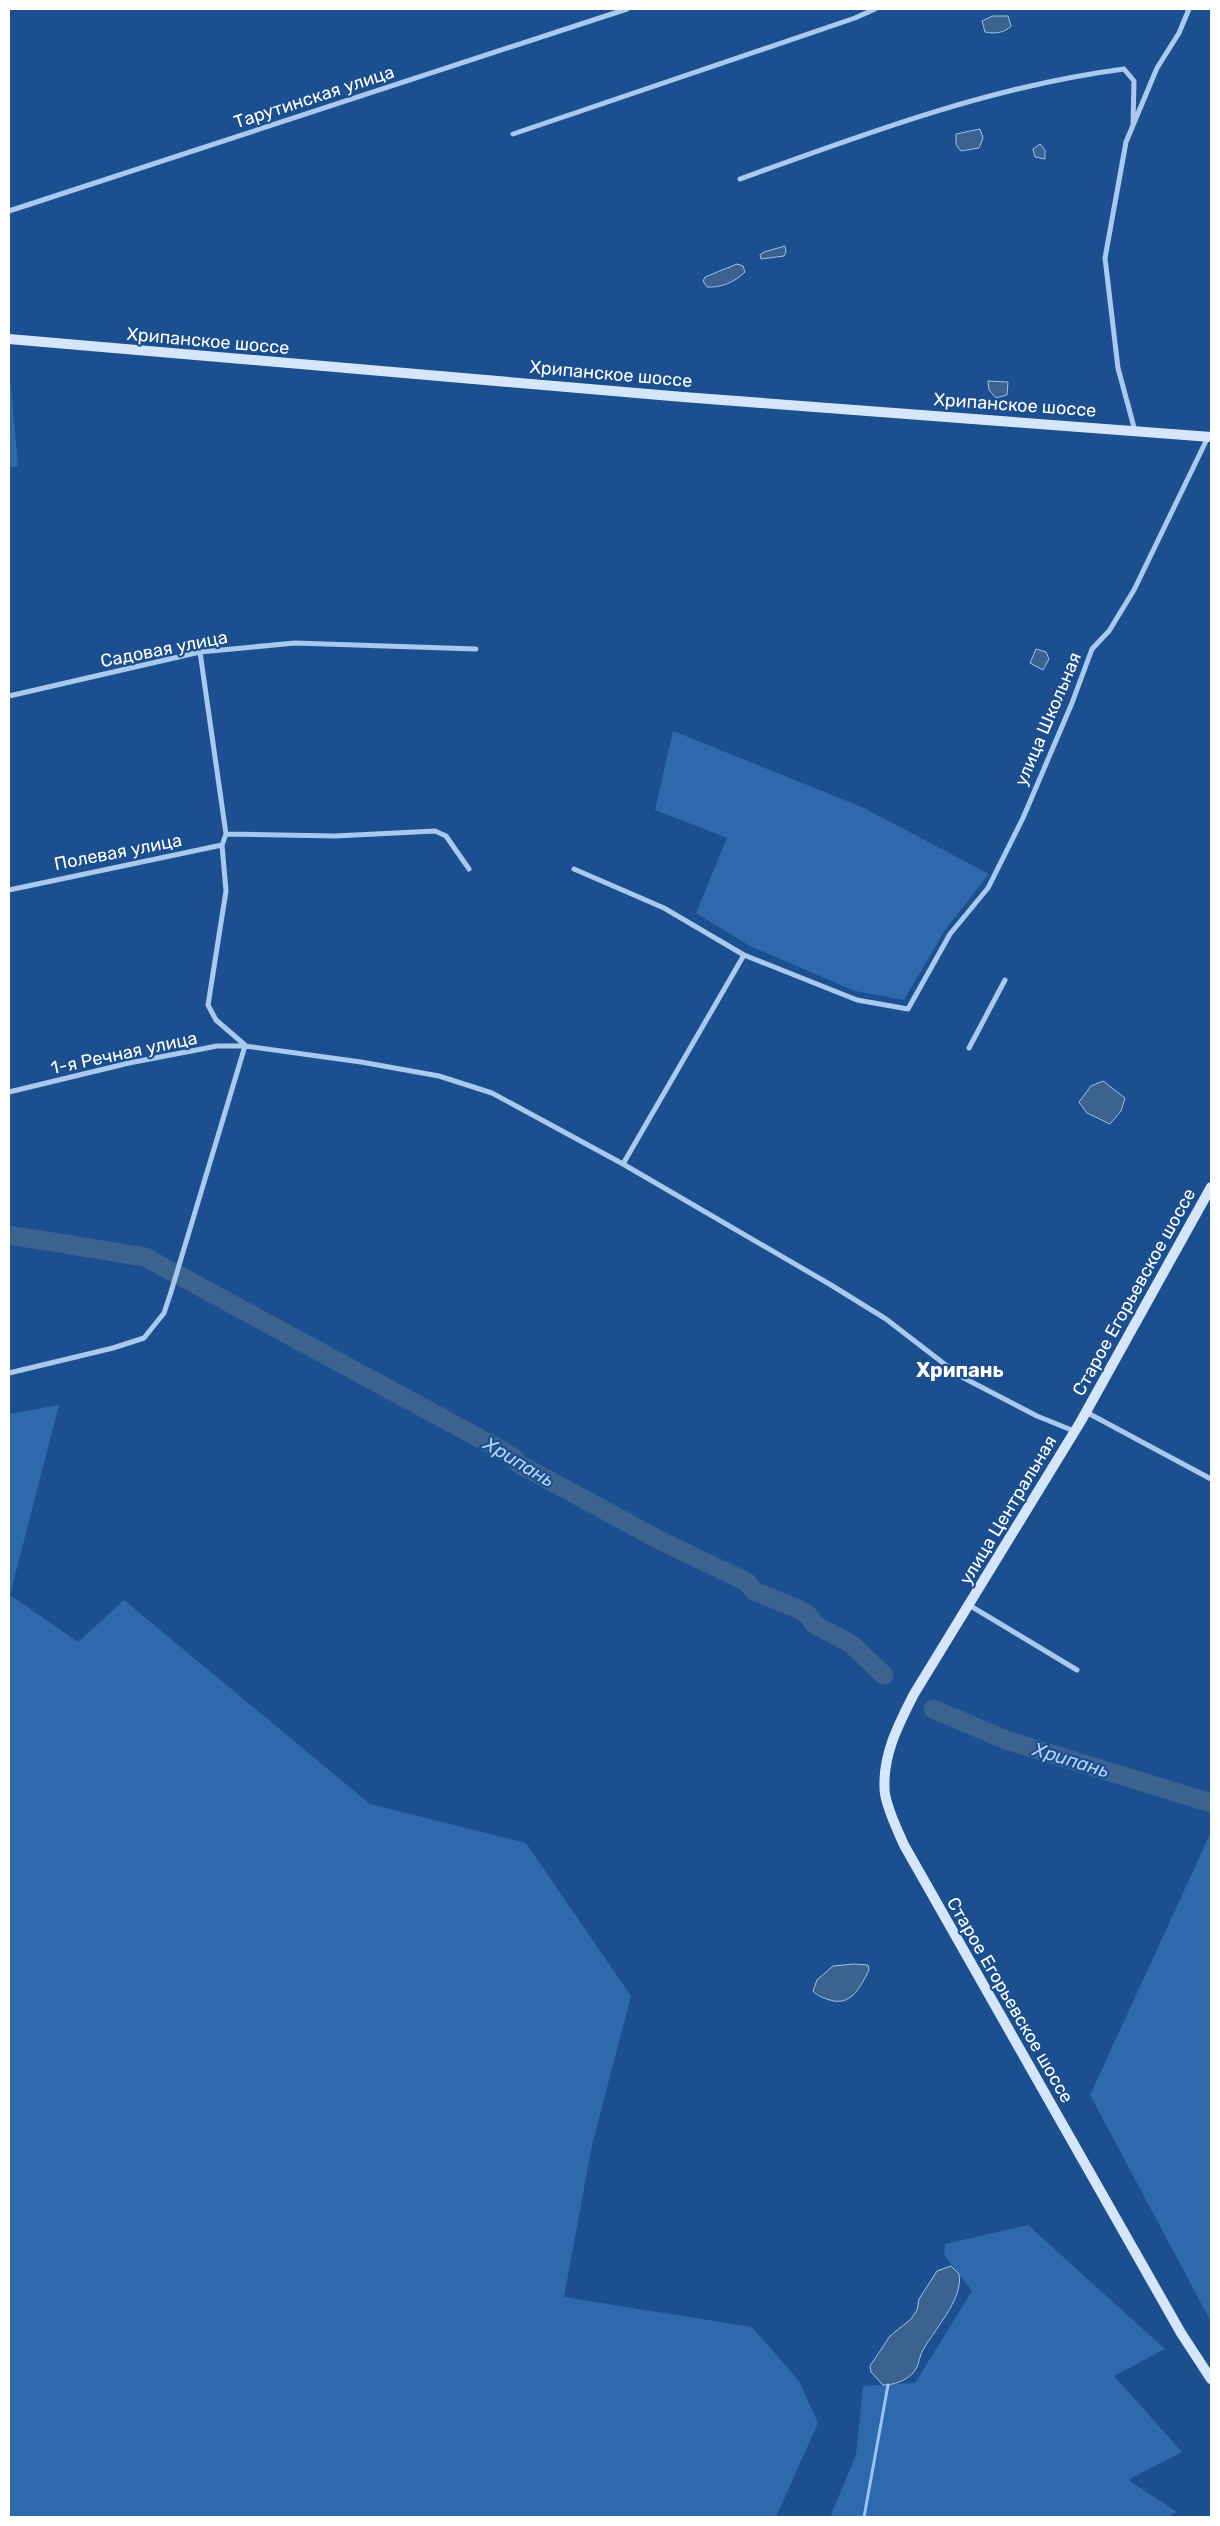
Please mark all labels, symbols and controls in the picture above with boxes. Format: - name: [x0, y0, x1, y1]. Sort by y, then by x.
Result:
- street label: Тарутинская улица: [231, 61, 397, 133]
- street label: Хрипанское шоссе: [126, 323, 290, 359]
- street label: Хрипанское шоссе: [529, 356, 693, 392]
- street label: Хрипанское шоссе: [933, 388, 1097, 422]
- street label: Садовая улица: [99, 626, 229, 672]
- street label: улица Школьная: [1010, 649, 1086, 789]
- street label: Полевая улица: [52, 829, 184, 875]
- street label: 1-я Речная улица: [49, 1027, 199, 1079]
- street label: Старое Егорьевское шоссе: [1068, 1184, 1200, 1400]
- district label: Хрипань: [916, 1358, 1004, 1382]
- water label: Хрипань: [479, 1431, 558, 1492]
- street label: улица Центральная: [955, 1431, 1061, 1589]
- water label: Хрипань: [1029, 1737, 1112, 1782]
- street label: Старое Егорьевское шоссе: [942, 1893, 1078, 2107]

